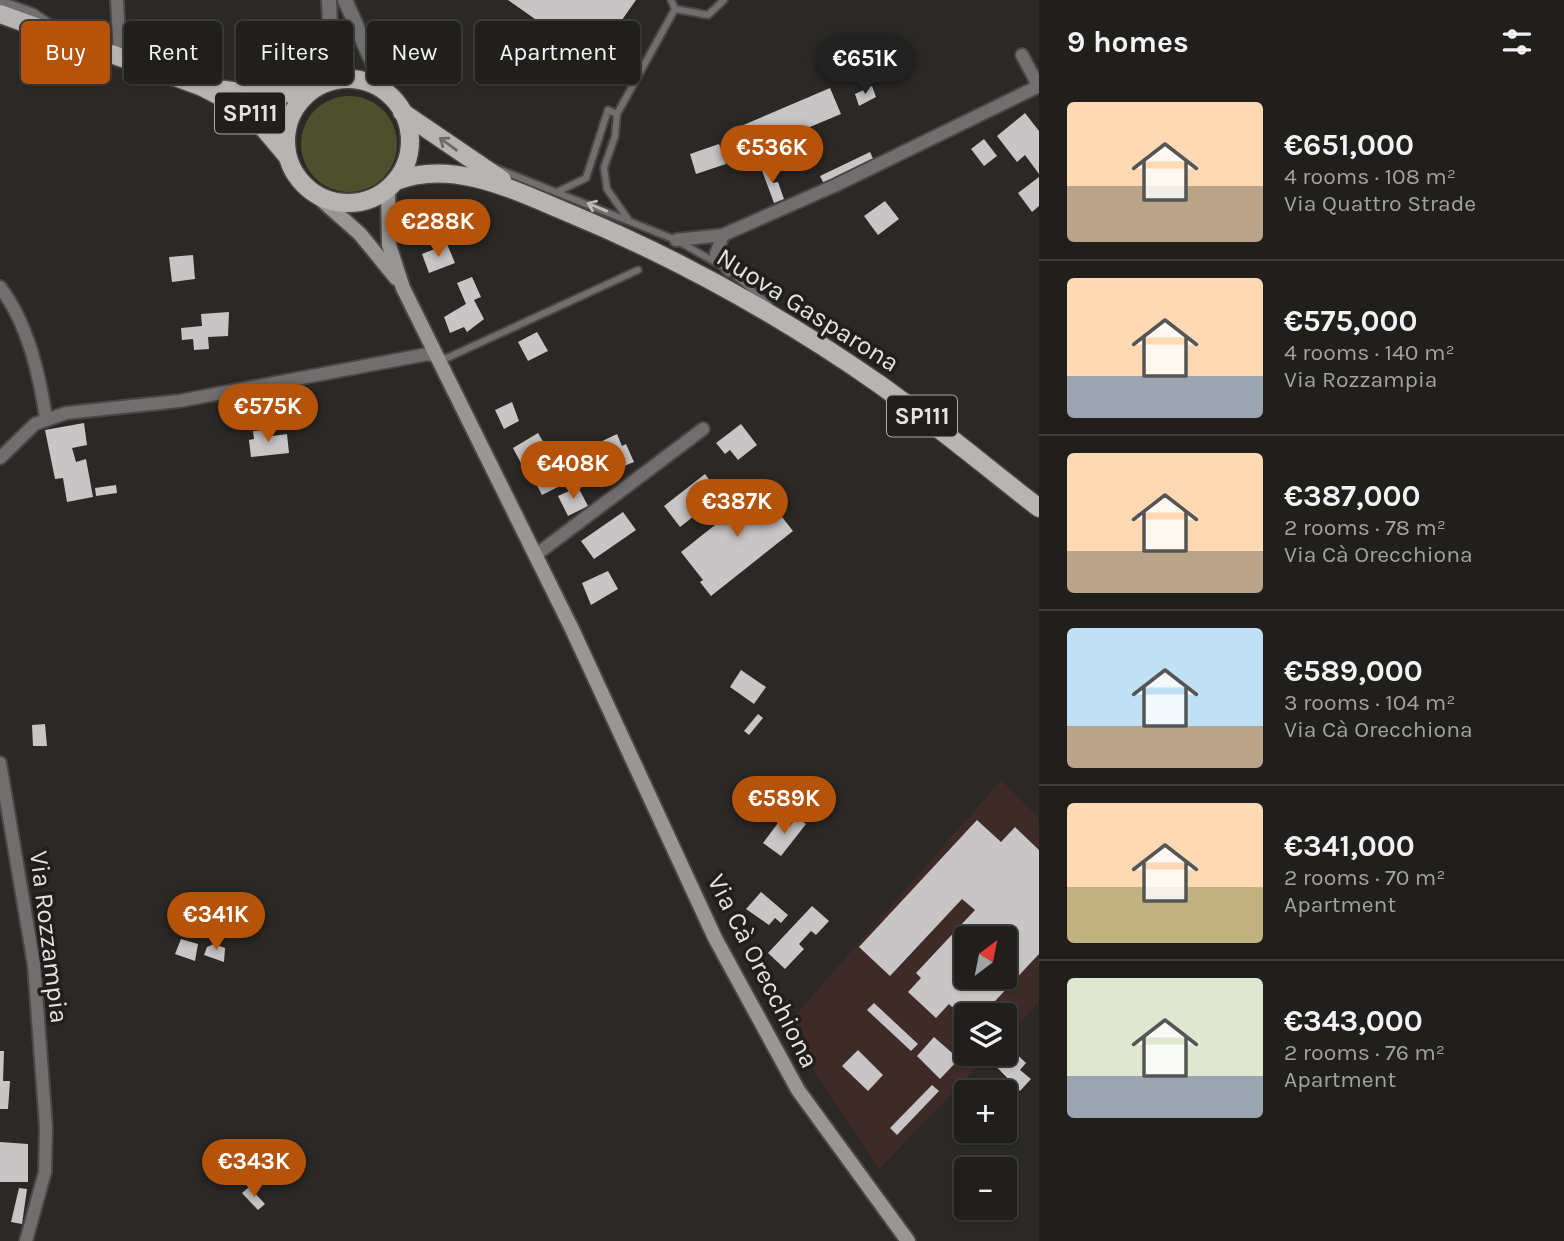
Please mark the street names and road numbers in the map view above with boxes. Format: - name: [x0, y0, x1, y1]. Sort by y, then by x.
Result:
- road number: SP111: [215, 92, 285, 134]
- street label: Nuova Gasparona: [711, 241, 905, 379]
- road number: SP111: [887, 396, 957, 436]
- street label: Via Rozzampia: [23, 849, 75, 1025]
- street label: Via Cà Orecchiona: [701, 869, 825, 1073]

